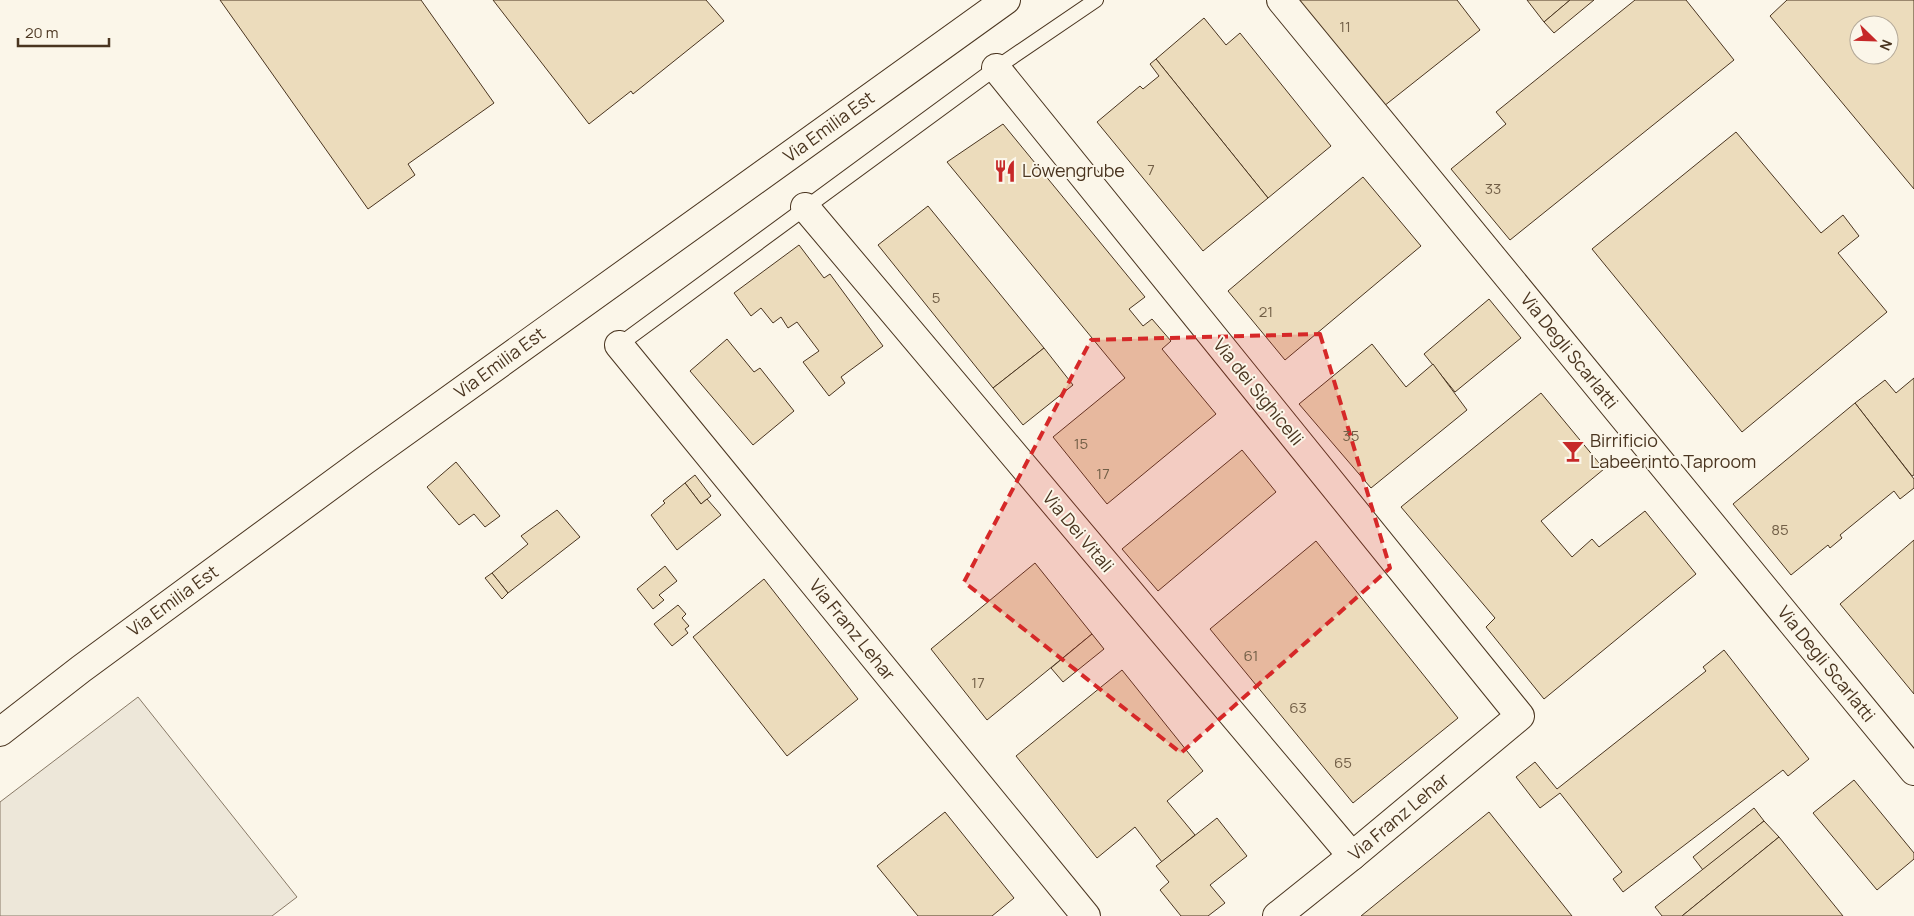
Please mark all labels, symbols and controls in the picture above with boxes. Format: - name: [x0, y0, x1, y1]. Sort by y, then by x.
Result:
- scale bar: [18, 15, 109, 47]
- north arrow: [1849, 15, 1899, 65]
- house number: 11: [1339, 16, 1351, 37]
- text: 20 m: [25, 22, 58, 43]
- text: N: [1876, 37, 1897, 54]
- street label: Via Emilia Est: [778, 85, 879, 167]
- restaurant icon: Löwengrube: [992, 158, 1018, 184]
- place label: Löwengrube: [1022, 158, 1125, 182]
- house number: 7: [1147, 159, 1155, 180]
- house number: 33: [1485, 178, 1501, 199]
- house number: 5: [932, 287, 940, 308]
- street label: Via Degli Scarlatti: [1516, 287, 1624, 413]
- house number: 21: [1259, 301, 1273, 322]
- street label: Via Emilia Est: [449, 321, 550, 403]
- street label: Via dei Sighicelli: [1208, 333, 1309, 450]
- house number: 35: [1343, 425, 1359, 446]
- place label: Birrificio Labeerinto Taproom: [1590, 428, 1756, 473]
- house number: 15: [1074, 433, 1088, 454]
- bar icon: Birrificio Labeerinto Taproom: [1560, 438, 1586, 464]
- house number: 17: [1096, 463, 1110, 484]
- street label: Via Dei Vitali: [1038, 486, 1120, 577]
- house number: 85: [1771, 519, 1789, 540]
- street label: Via Emilia Est: [122, 559, 223, 641]
- street label: Via Franz Lehar: [804, 574, 902, 686]
- street label: Via Degli Scarlatti: [1773, 600, 1881, 726]
- house number: 61: [1244, 645, 1258, 666]
- house number: 17: [971, 672, 985, 693]
- house number: 63: [1289, 697, 1307, 718]
- house number: 65: [1334, 752, 1352, 773]
- street label: Via Franz Lehar: [1343, 767, 1454, 865]

